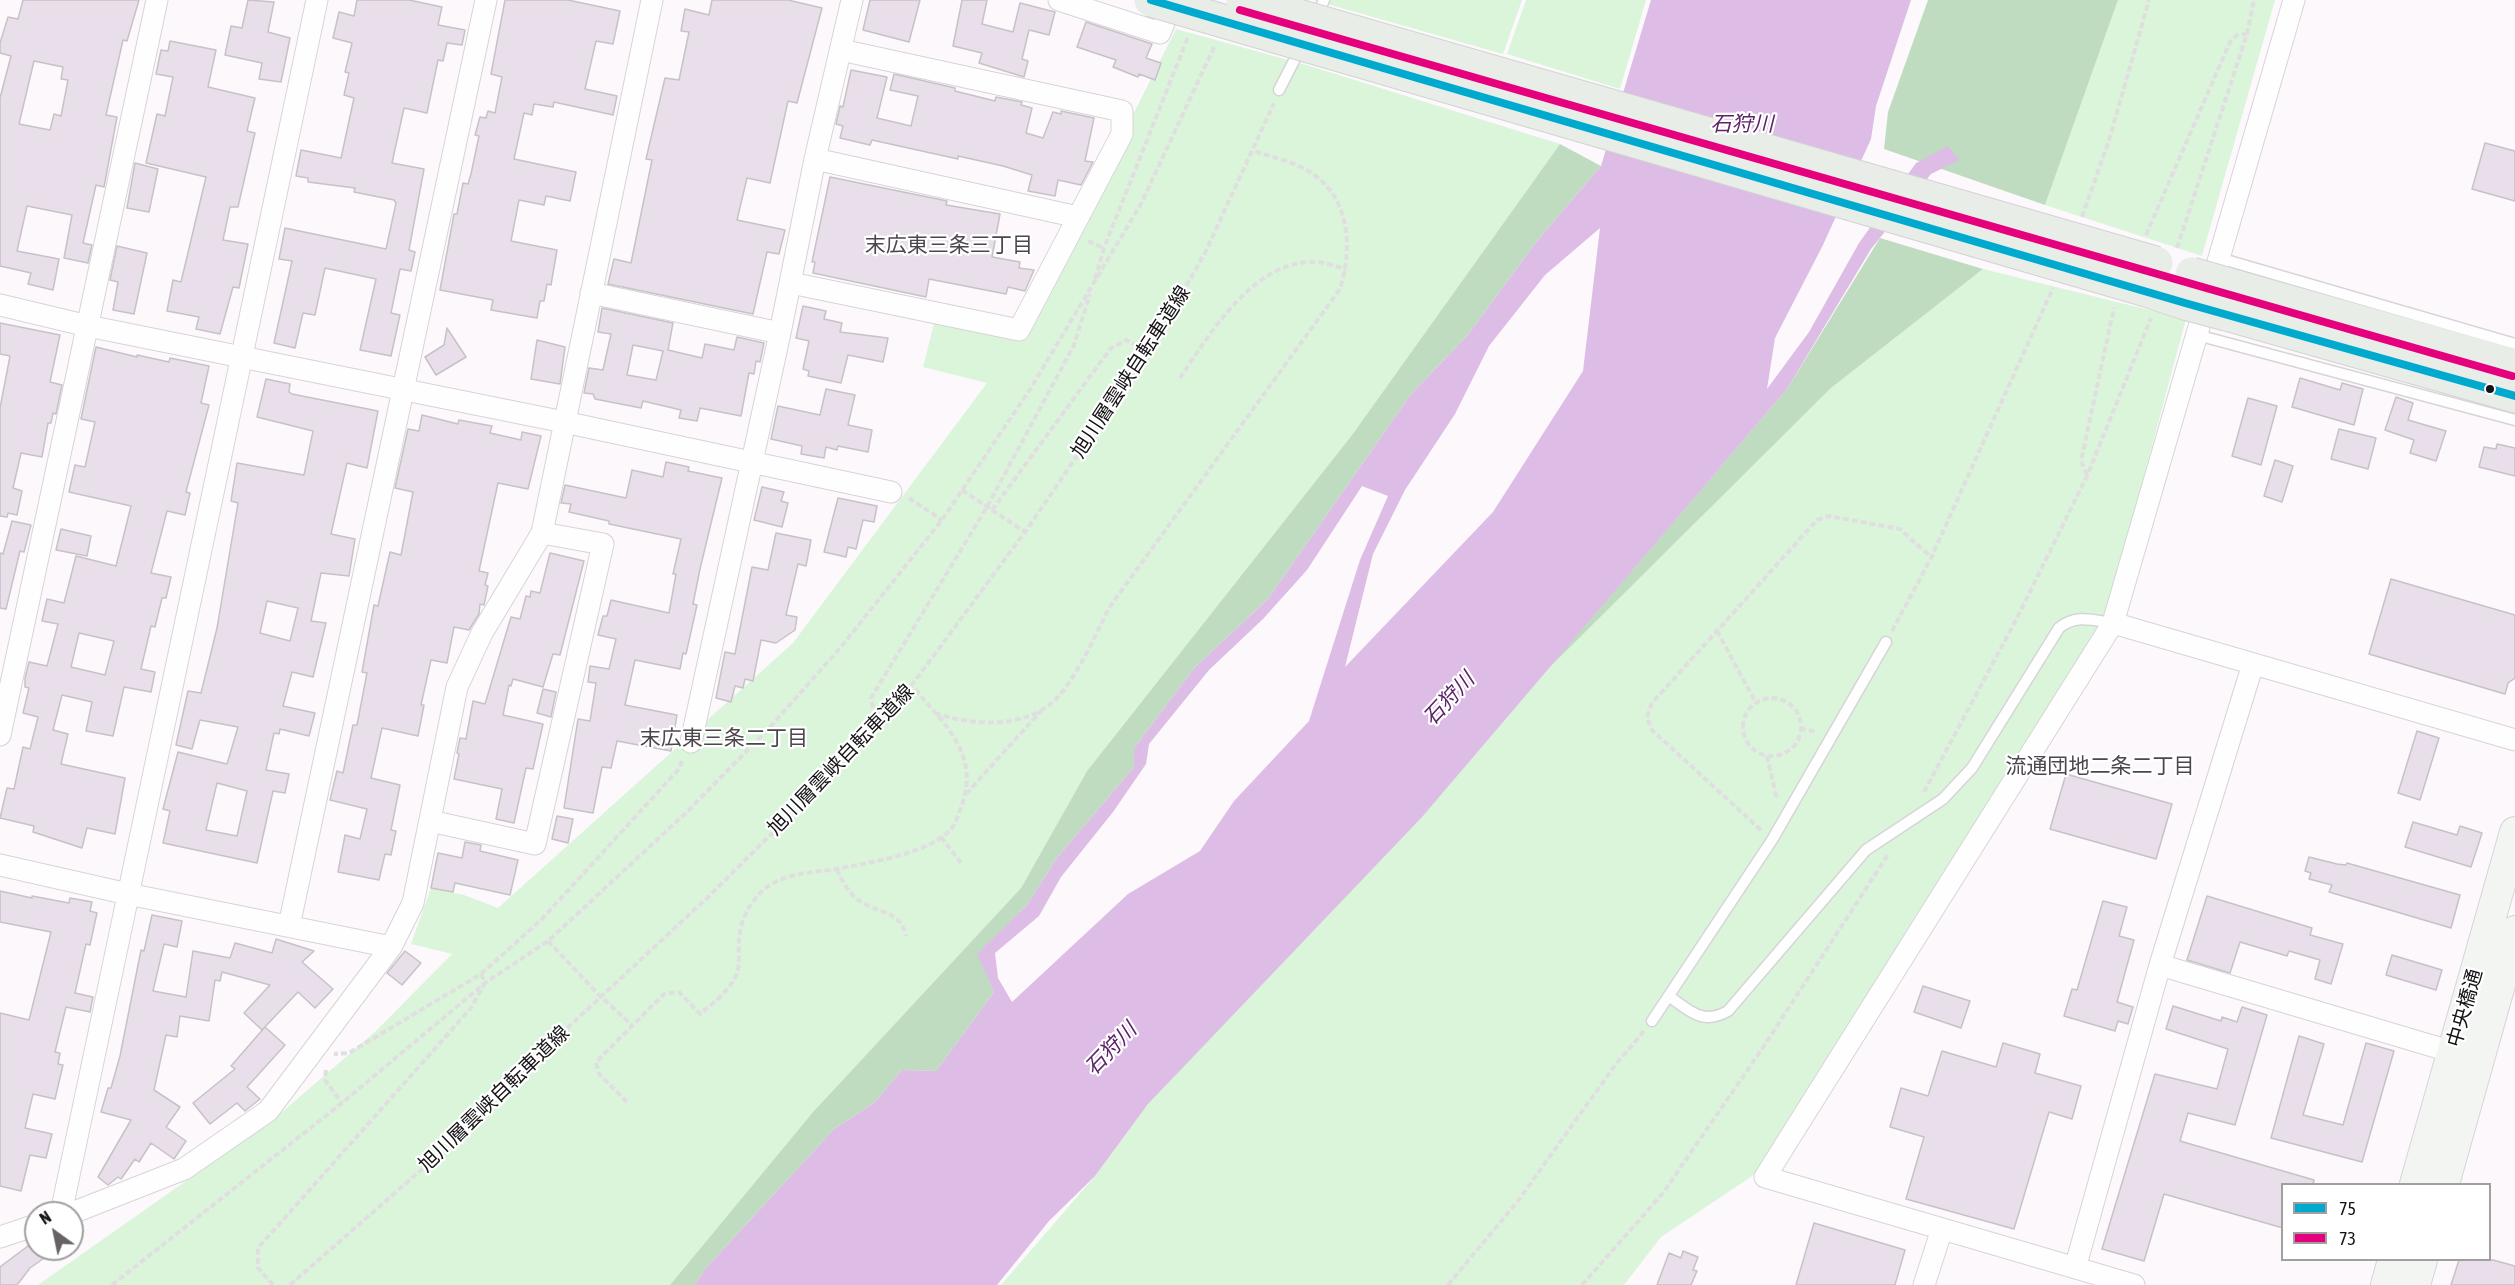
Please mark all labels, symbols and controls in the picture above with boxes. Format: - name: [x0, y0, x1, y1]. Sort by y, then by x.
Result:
- water label: 石狩川: [1711, 111, 1773, 137]
- district label: 末広東三条三丁目: [865, 232, 1033, 258]
- street label: 旭川層雲峡自転車道線: [1066, 282, 1196, 462]
- unlabelled marker: [2484, 383, 2496, 395]
- water label: 石狩川: [1418, 667, 1480, 731]
- street label: 旭川層雲峡自転車道線: [763, 680, 919, 840]
- district label: 末広東三条二丁目: [640, 725, 808, 751]
- district label: 流通団地二条二丁目: [2006, 753, 2194, 779]
- street label: 中央橋通: [2442, 966, 2488, 1050]
- water label: 石狩川: [1080, 1018, 1142, 1080]
- street label: 旭川層雲峡自転車道線: [414, 1021, 574, 1177]
- legend: [2281, 1183, 2491, 1261]
- text: 75: [2339, 1198, 2356, 1219]
- north arrow: [24, 1201, 84, 1261]
- text: N: [36, 1207, 54, 1228]
- text: 73: [2339, 1228, 2356, 1249]

